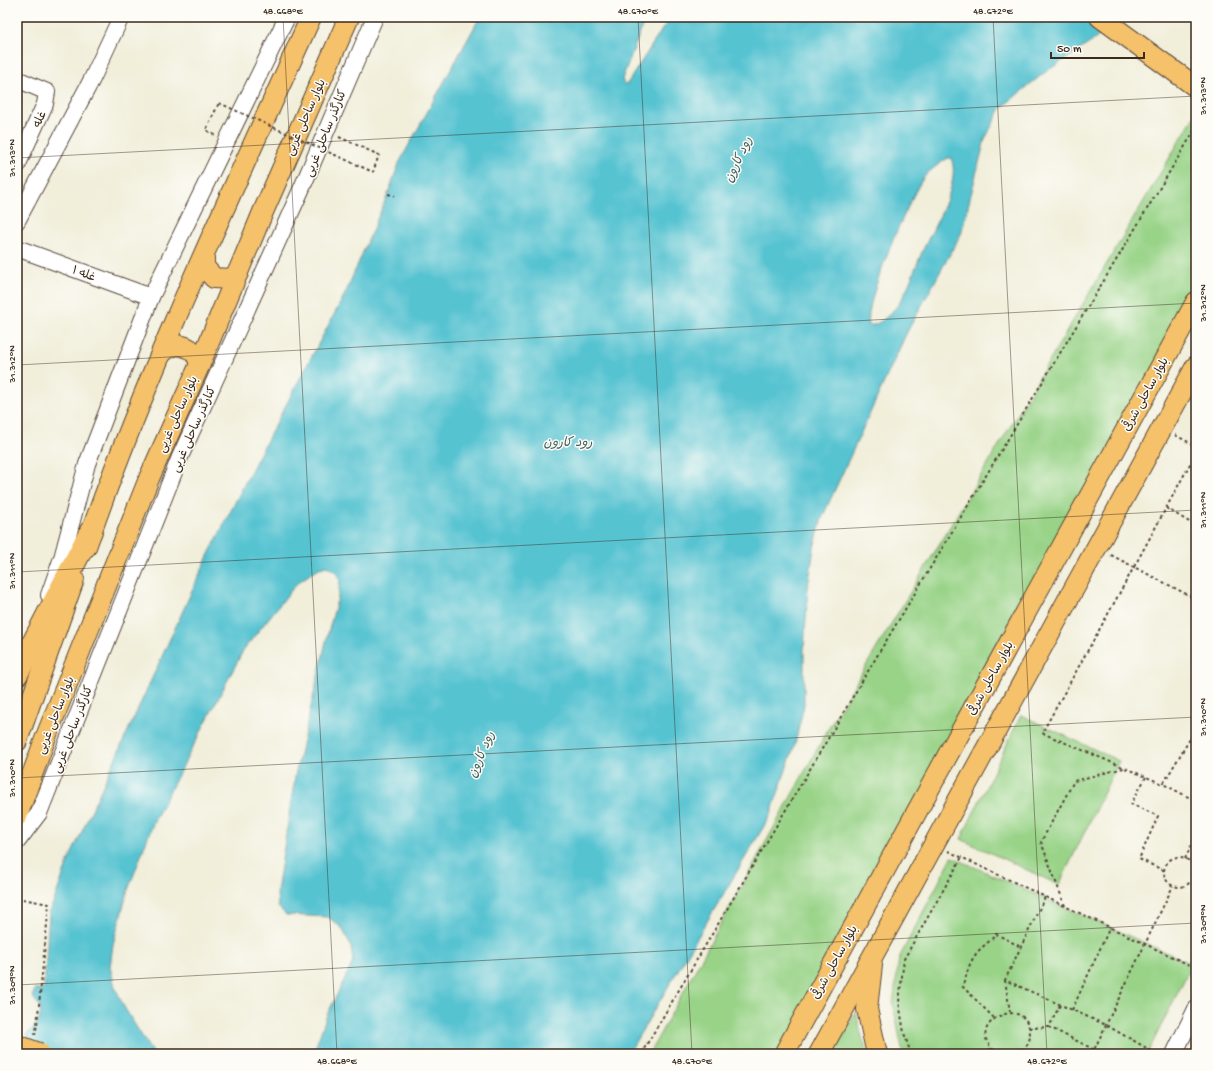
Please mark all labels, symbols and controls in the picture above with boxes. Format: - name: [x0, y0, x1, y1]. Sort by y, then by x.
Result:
- text: 48.668°E: [263, 6, 304, 18]
- text: 48.670°E: [618, 6, 659, 18]
- text: 48.672°E: [973, 6, 1013, 18]
- scale bar: [1051, 34, 1144, 60]
- text: 50 m: [1057, 43, 1082, 57]
- street label: بلوار ساحلی غربی: [284, 77, 330, 158]
- text: 31.313°N: [1198, 77, 1210, 116]
- street label: کنارگذر ساحلی غربی: [301, 87, 351, 179]
- street label: غله: [31, 109, 51, 130]
- water label: رود کارون: [721, 134, 756, 185]
- text: 31.313°N: [7, 139, 19, 178]
- street label: غله ۱: [70, 264, 97, 286]
- text: 31.312°N: [1198, 284, 1210, 323]
- text: 31.312°N: [7, 345, 19, 384]
- street label: بلوار ساحلی شرقی: [1119, 355, 1173, 434]
- street label: بلوار ساحلی غربی: [156, 374, 202, 455]
- street label: کنارگذر ساحلی غربی: [168, 384, 220, 475]
- water label: رود کارون: [544, 435, 592, 451]
- text: 31.311°N: [1198, 491, 1210, 529]
- text: 31.311°N: [7, 552, 19, 590]
- street label: بلوار ساحلی شرقی: [964, 639, 1018, 718]
- street label: بلوار ساحلی غربی: [35, 675, 79, 757]
- street label: کنارگذر ساحلی غربی: [49, 683, 97, 776]
- text: 31.310°N: [1198, 697, 1210, 737]
- water label: رود کارون: [465, 729, 499, 780]
- text: 31.310°N: [7, 758, 19, 798]
- text: 31.309°N: [1198, 904, 1210, 945]
- street label: بلوار ساحلی شرقی: [808, 923, 862, 1002]
- text: 31.309°N: [7, 965, 19, 1006]
- text: 48.668°E: [317, 1056, 358, 1068]
- text: 48.670°E: [672, 1056, 713, 1068]
- text: 48.672°E: [1027, 1056, 1067, 1068]

